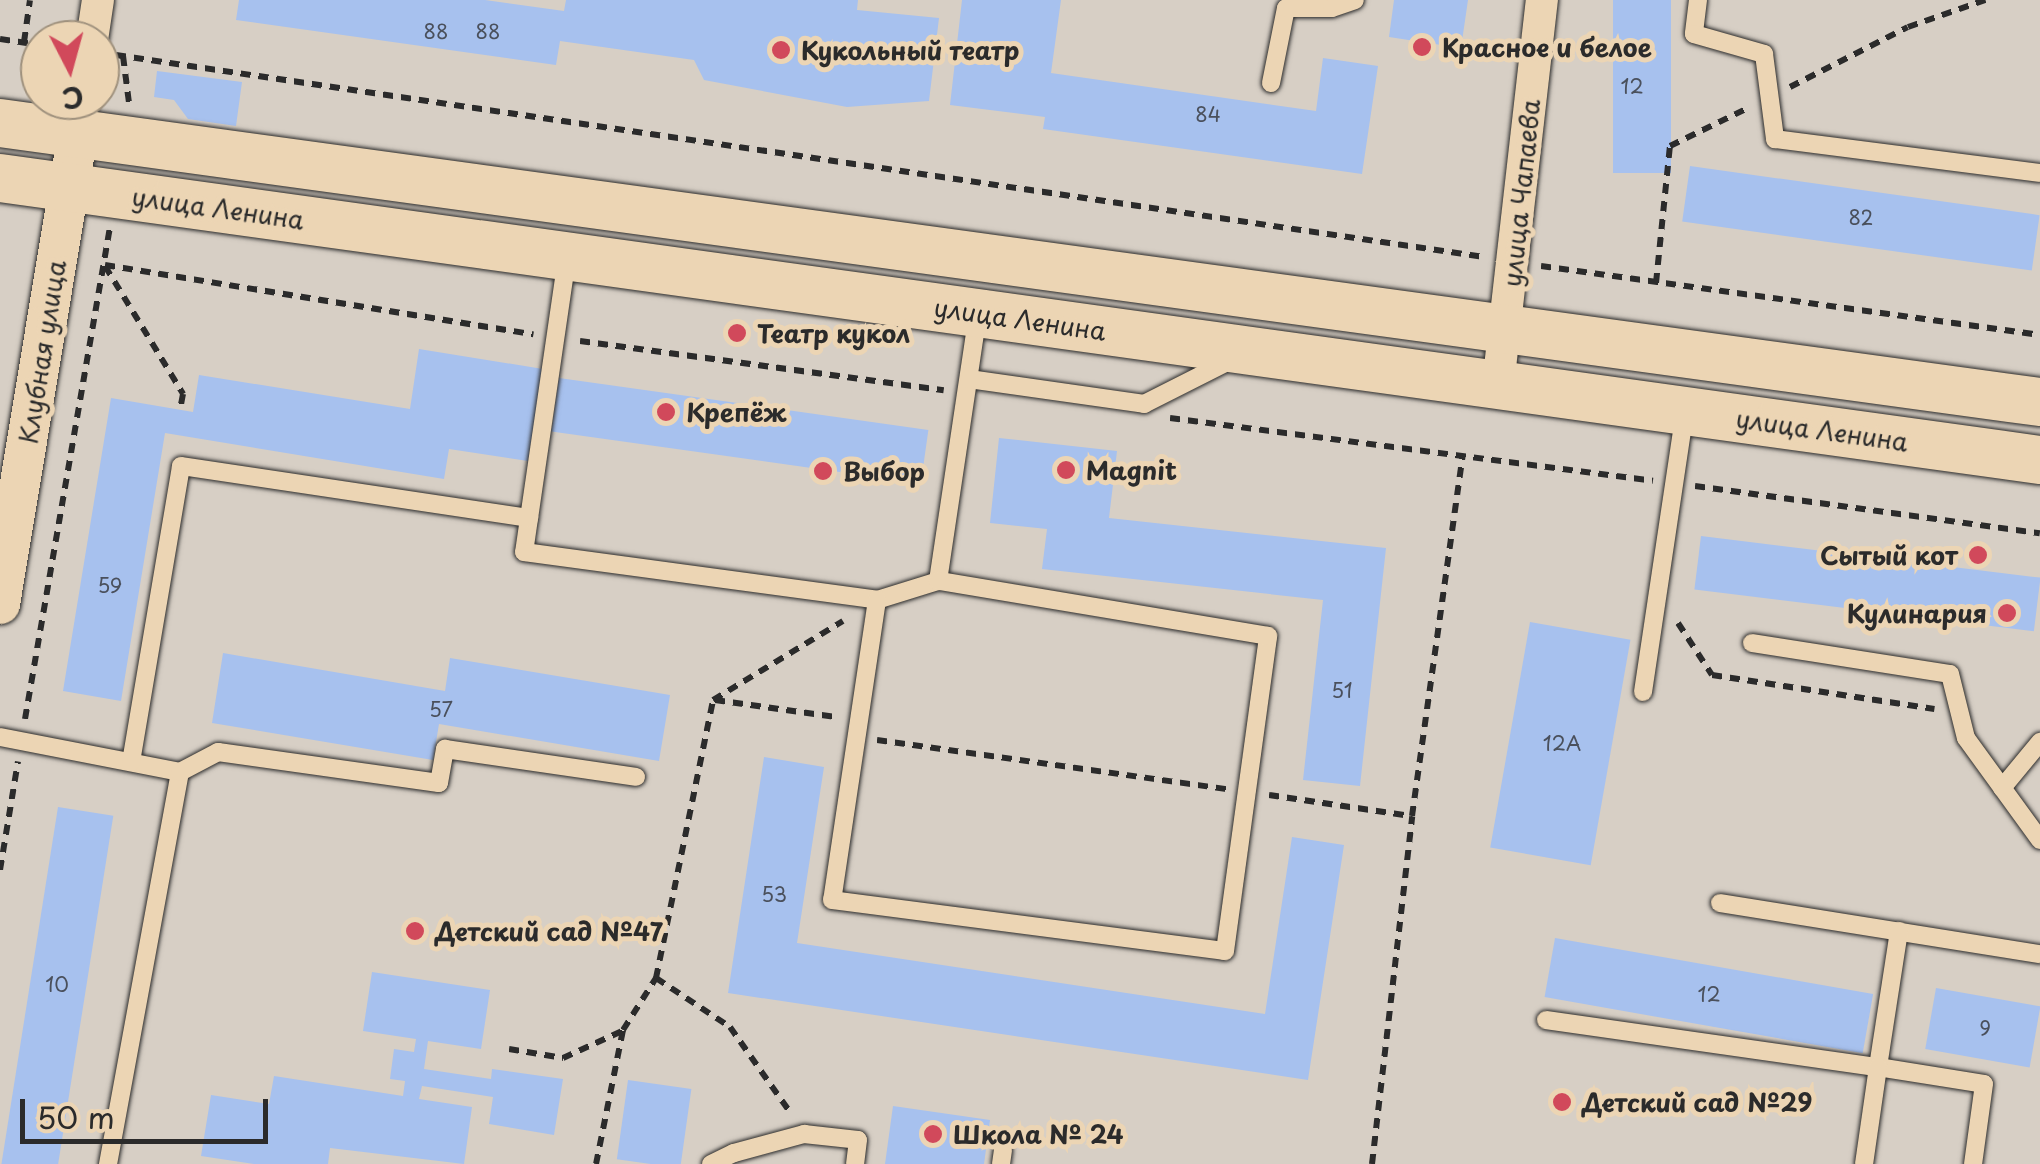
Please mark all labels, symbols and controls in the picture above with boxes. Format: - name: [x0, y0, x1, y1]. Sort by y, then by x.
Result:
- house number: 88: [424, 19, 448, 43]
- house number: 88: [476, 19, 500, 43]
- north arrow: [20, 20, 120, 120]
- place label: Красное и белое: [1442, 32, 1654, 62]
- place label: Кукольный театр: [801, 35, 1020, 65]
- marker: Красное и белое: [1411, 36, 1433, 58]
- marker: Кукольный театр: [770, 39, 792, 61]
- house number: 12: [1620, 74, 1644, 98]
- text: С: [60, 76, 86, 121]
- street label: улица Чапаева: [1496, 97, 1546, 289]
- house number: 84: [1195, 102, 1221, 126]
- street label: улица Ленина: [129, 181, 307, 235]
- house number: 82: [1849, 205, 1873, 229]
- street label: Клубная улица: [13, 257, 71, 447]
- street label: улица Ленина: [931, 292, 1109, 346]
- place label: Театр кукол: [757, 318, 911, 348]
- marker: Театр кукол: [726, 322, 748, 344]
- place label: Крепёж: [686, 397, 787, 427]
- marker: Крепёж: [655, 401, 677, 423]
- street label: улица Ленина: [1733, 403, 1911, 457]
- place label: Magnit: [1086, 455, 1177, 485]
- place label: Выбор: [843, 456, 925, 486]
- marker: Magnit: [1055, 459, 1077, 481]
- marker: Выбор: [812, 460, 834, 482]
- place label: Сытый кот: [1820, 540, 1958, 570]
- marker: Сытый кот: [1967, 544, 1989, 566]
- house number: 59: [98, 573, 122, 597]
- place label: Кулинария: [1847, 598, 1987, 628]
- marker: Кулинария: [1996, 602, 2018, 624]
- house number: 51: [1331, 678, 1353, 702]
- house number: 57: [429, 697, 453, 721]
- house number: 12А: [1543, 731, 1581, 755]
- house number: 53: [761, 882, 787, 906]
- place label: Детский сад №47: [435, 916, 664, 946]
- marker: Детский сад №47: [404, 920, 426, 942]
- house number: 10: [45, 972, 69, 996]
- house number: 12: [1697, 982, 1721, 1006]
- house number: 9: [1979, 1016, 1991, 1040]
- scale bar: [25, 1079, 272, 1141]
- place label: Детский сад №29: [1582, 1087, 1813, 1117]
- marker: Детский сад №29: [1551, 1091, 1573, 1113]
- text: 50 m: [37, 1094, 115, 1139]
- place label: Школа № 24: [953, 1119, 1124, 1149]
- marker: Школа № 24: [922, 1123, 944, 1145]

